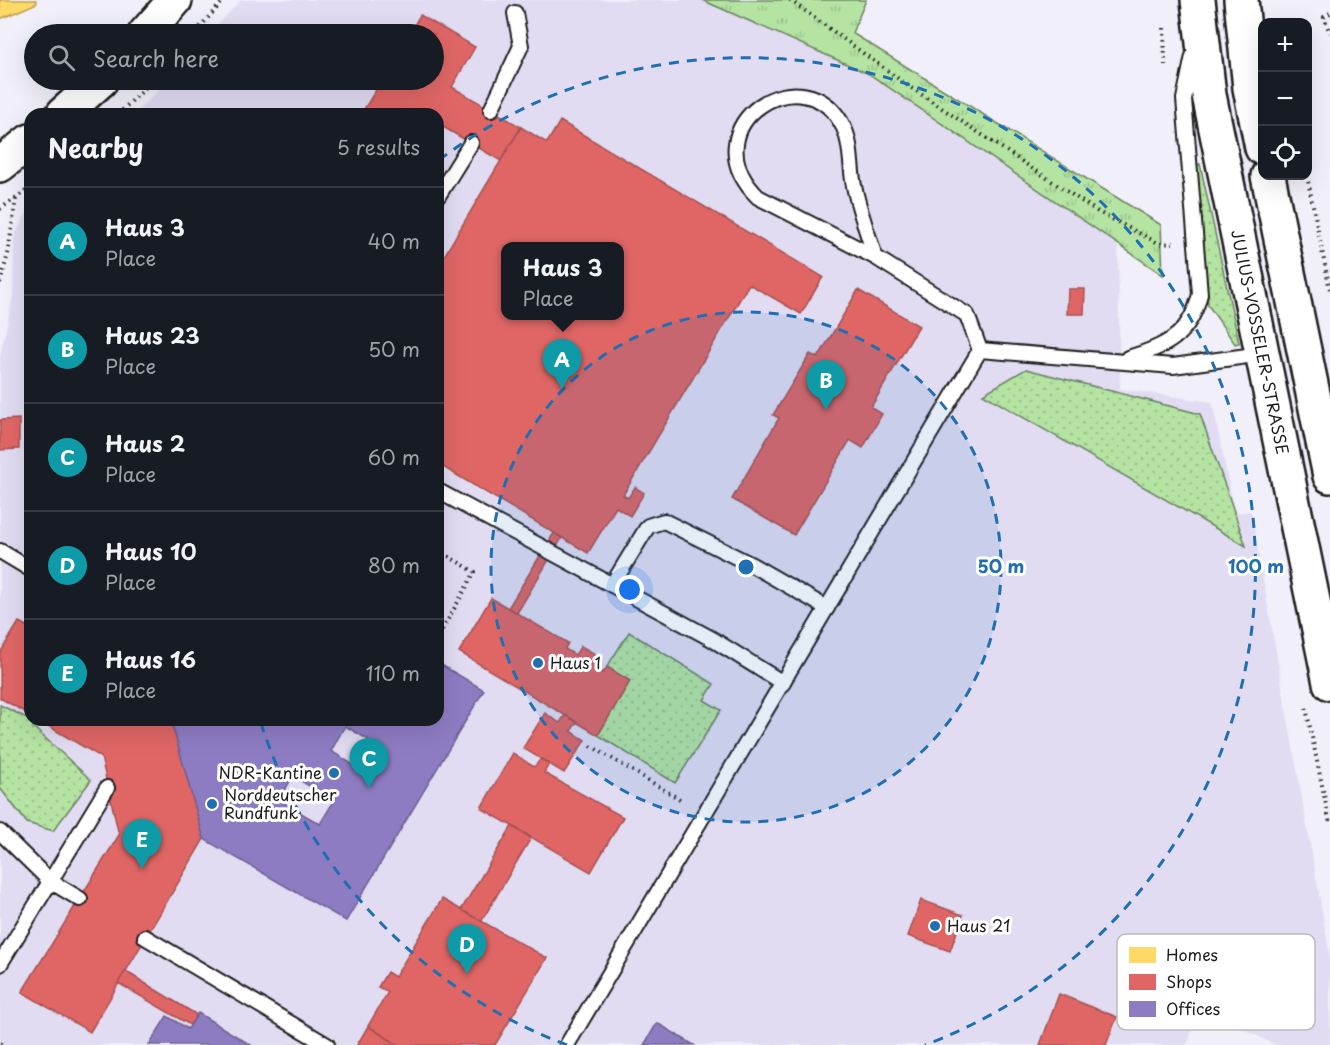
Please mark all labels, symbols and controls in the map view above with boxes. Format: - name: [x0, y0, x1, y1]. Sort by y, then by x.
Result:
- map controls: [1258, 18, 1312, 180]
- button: +: [1258, 18, 1312, 72]
- search box: [24, 24, 444, 90]
- icon: search: [45, 41, 78, 74]
- text: Search here: [93, 41, 219, 74]
- button: −: [1258, 72, 1312, 126]
- button: locate: [1258, 126, 1312, 180]
- text: Nearby: [48, 128, 143, 167]
- text: 5 results: [337, 132, 420, 162]
- text: Haus 3: [105, 210, 185, 243]
- text: A: [60, 226, 75, 256]
- text: 40 m: [368, 226, 420, 256]
- street label: JULIUS-VOSSELER-STRASSE: [1226, 227, 1296, 457]
- popup: [501, 242, 624, 320]
- text: Place: [105, 243, 156, 273]
- text: Haus 3: [523, 250, 602, 283]
- text: Place: [523, 283, 574, 313]
- text: Haus 23: [105, 318, 200, 351]
- text: B: [61, 334, 74, 364]
- text: 50 m: [368, 334, 420, 364]
- pin: A: [542, 340, 582, 389]
- text: Place: [105, 351, 156, 381]
- pin: B: [806, 360, 846, 410]
- text: Haus 2: [105, 426, 185, 459]
- text: C: [60, 442, 75, 472]
- text: 60 m: [368, 442, 420, 472]
- text: Place: [105, 459, 156, 489]
- text: Haus 10: [105, 534, 196, 567]
- text: D: [60, 550, 75, 580]
- text: 80 m: [368, 550, 420, 580]
- text: 50 m: [978, 552, 1024, 579]
- text: 100 m: [1228, 552, 1284, 579]
- centre of rings: [736, 557, 756, 577]
- text: Place: [105, 567, 156, 597]
- your location: [615, 575, 644, 604]
- text: Haus 16: [105, 642, 196, 675]
- place label: Haus 1: [550, 650, 601, 674]
- marker: Haus 1: [531, 656, 545, 670]
- text: E: [61, 658, 74, 688]
- text: 110 m: [366, 658, 420, 688]
- text: Place: [105, 675, 156, 705]
- pin: C: [350, 738, 388, 788]
- place label: NDR-Kantine: [218, 760, 322, 784]
- marker: NDR-Kantine: [327, 766, 341, 780]
- place label: Norddeutscher Rundfunk: [224, 782, 337, 824]
- marker: Norddeutscher Rundfunk: [205, 797, 219, 811]
- pin: E: [122, 820, 162, 869]
- place label: Haus 21: [947, 913, 1010, 937]
- marker: Haus 21: [928, 919, 942, 933]
- pin: D: [448, 924, 486, 974]
- legend: [1117, 934, 1315, 1030]
- text: Homes: [1166, 942, 1218, 966]
- text: Shops: [1166, 969, 1212, 993]
- text: Offices: [1166, 996, 1220, 1020]

